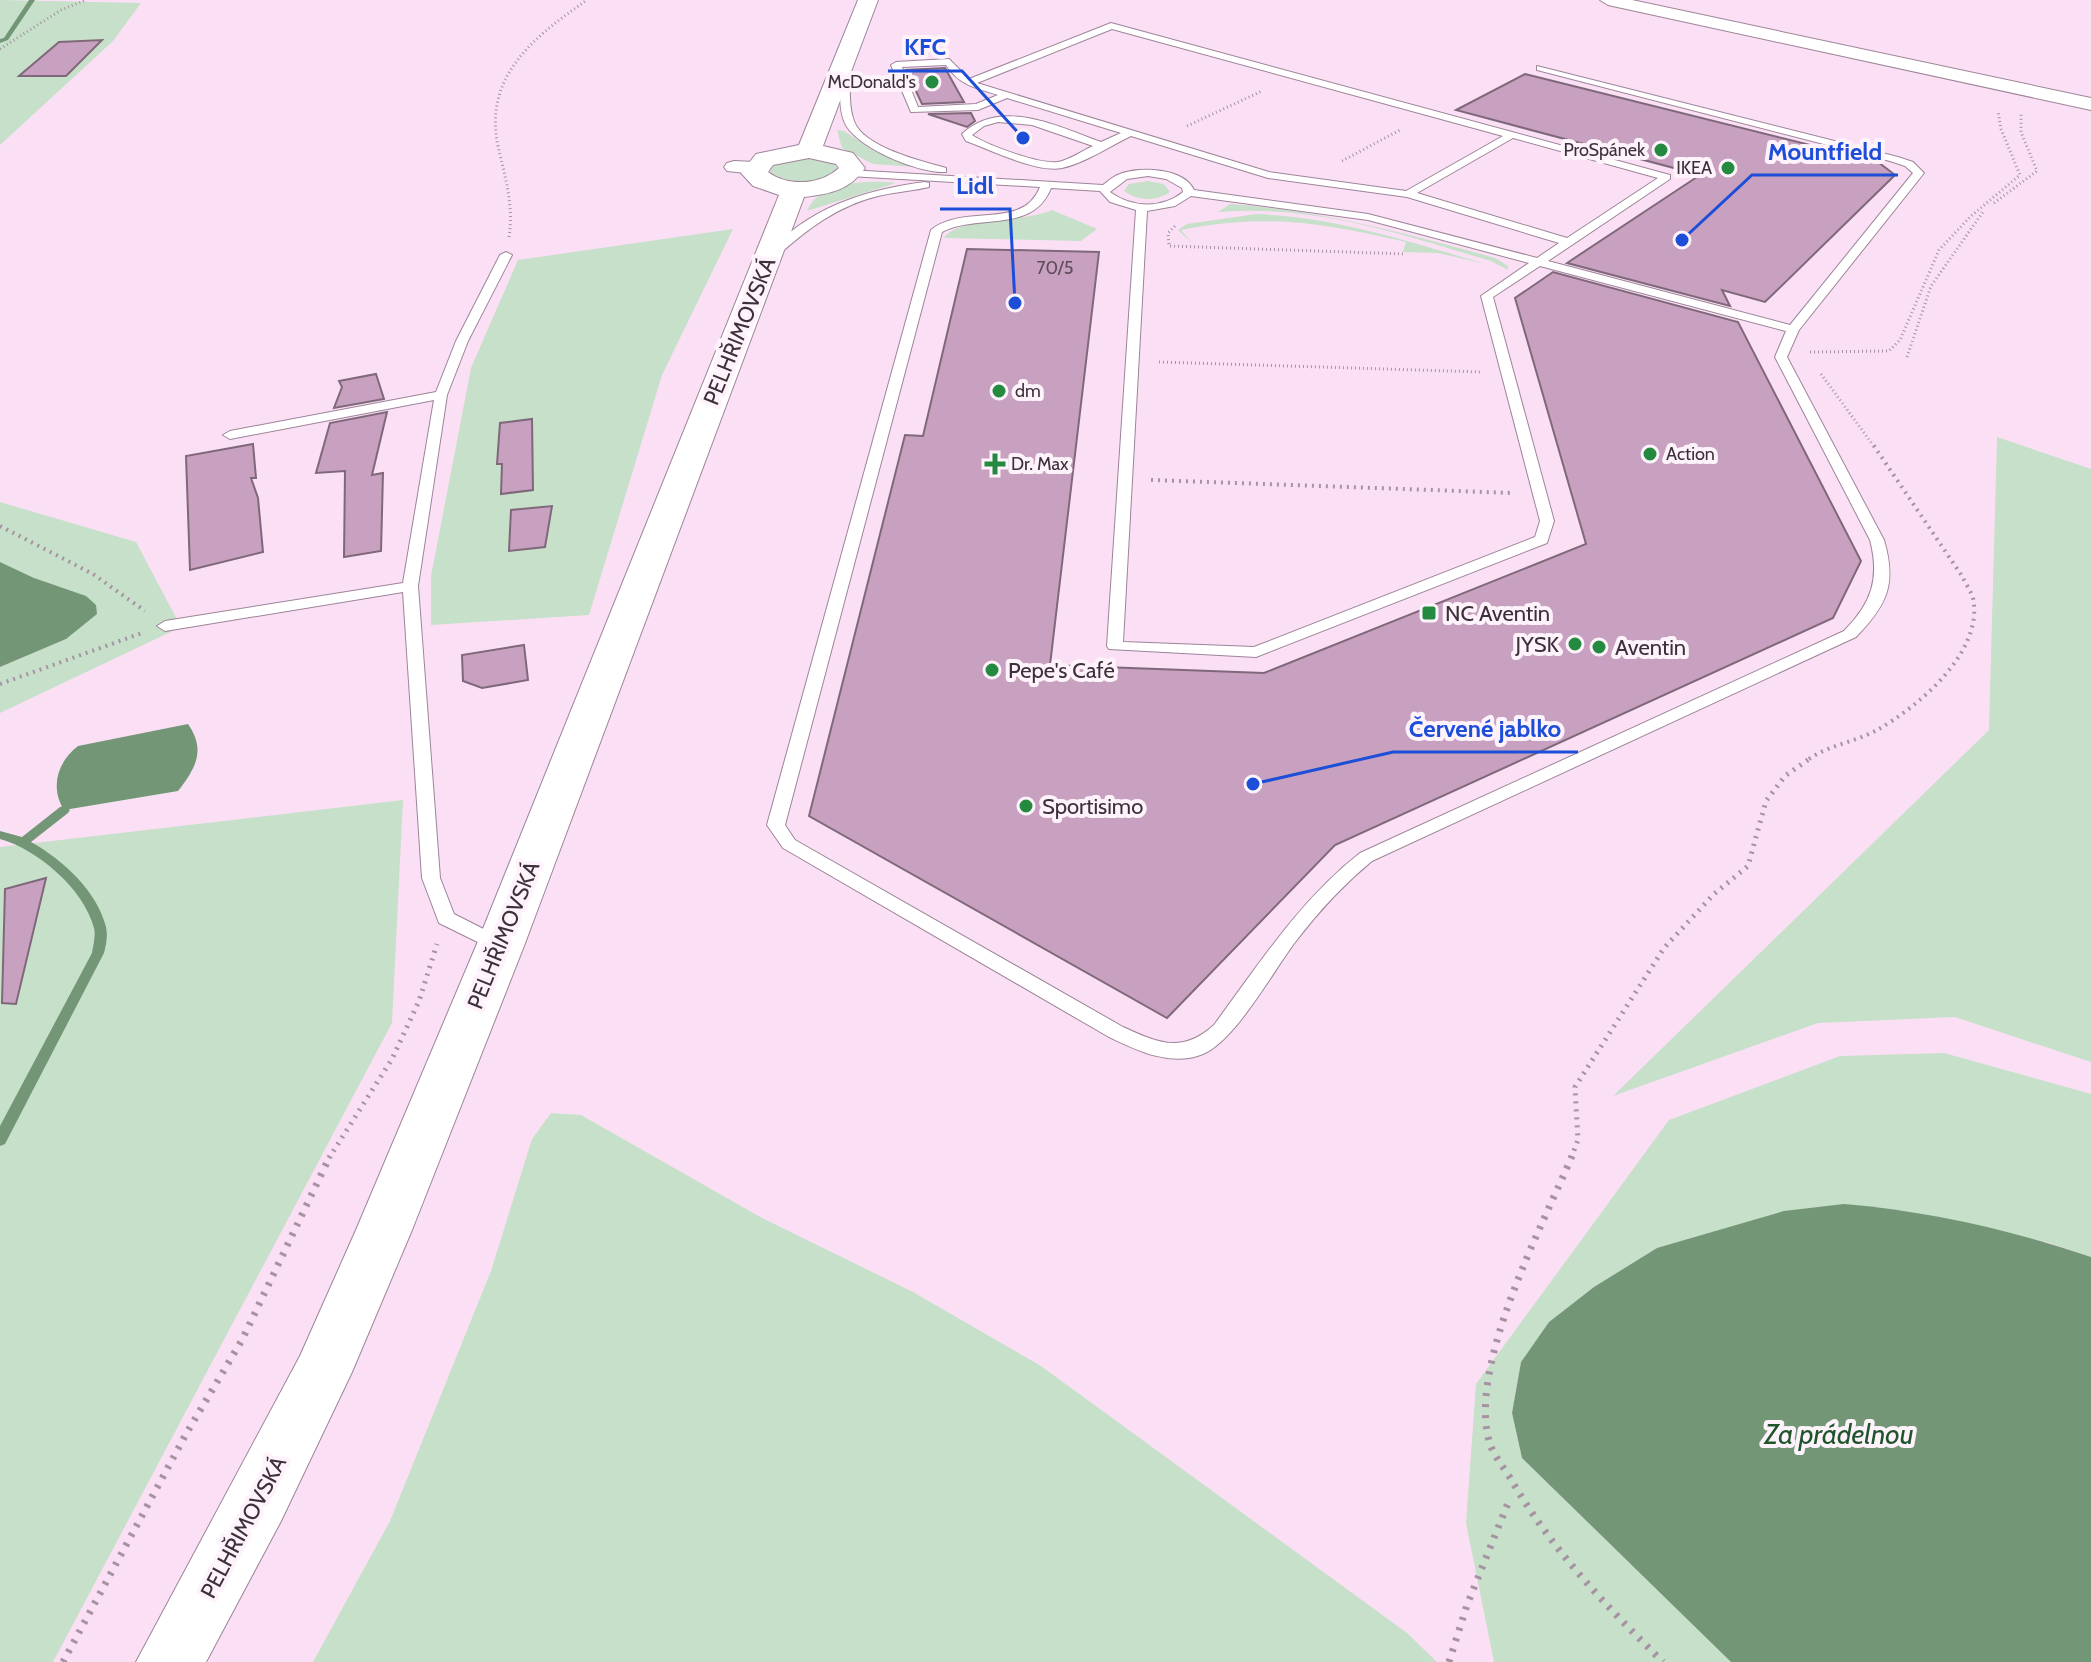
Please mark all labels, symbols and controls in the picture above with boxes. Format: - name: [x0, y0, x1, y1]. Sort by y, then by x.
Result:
- callout: KFC: [888, 23, 962, 71]
- text: KFC: [904, 32, 946, 61]
- place label: McDonald's: [828, 71, 916, 93]
- marker: McDonald's: [923, 73, 941, 91]
- callout: Mountfield: [1752, 127, 1898, 175]
- text: Mountfield: [1768, 137, 1882, 166]
- place label: ProSpánek: [1563, 139, 1646, 161]
- marker: ProSpánek: [1652, 141, 1670, 159]
- place label: IKEA: [1676, 157, 1712, 179]
- marker: IKEA: [1719, 159, 1737, 177]
- callout: Lidl: [940, 161, 1010, 209]
- text: Lidl: [956, 171, 994, 200]
- street label: PELHŘIMOVSKÁ: [698, 253, 782, 409]
- house number: 70/5: [1037, 257, 1073, 279]
- place label: dm: [1015, 380, 1041, 402]
- marker: dm: [990, 382, 1008, 400]
- place label: Action: [1666, 443, 1715, 465]
- marker: Action: [1641, 445, 1659, 463]
- place label: Dr. Max: [1011, 453, 1069, 475]
- marker: Dr. Max: [986, 455, 1004, 473]
- place label: NC Aventin: [1445, 600, 1550, 627]
- marker: NC Aventin: [1420, 604, 1438, 622]
- place label: JYSK: [1515, 631, 1560, 658]
- place label: Aventin: [1615, 634, 1686, 661]
- marker: JYSK: [1566, 635, 1584, 653]
- marker: Aventin: [1590, 638, 1608, 656]
- place label: Pepe's Café: [1008, 657, 1115, 684]
- marker: Pepe's Café: [983, 661, 1001, 679]
- callout: Červené jablko: [1393, 704, 1578, 752]
- text: Červené jablko: [1409, 714, 1562, 743]
- place label: Sportisimo: [1042, 793, 1143, 820]
- marker: Sportisimo: [1017, 797, 1035, 815]
- street label: PELHŘIMOVSKÁ: [462, 857, 546, 1013]
- water label: Za prádelnou: [1762, 1417, 1914, 1451]
- street label: PELHŘIMOVSKÁ: [195, 1451, 292, 1603]

